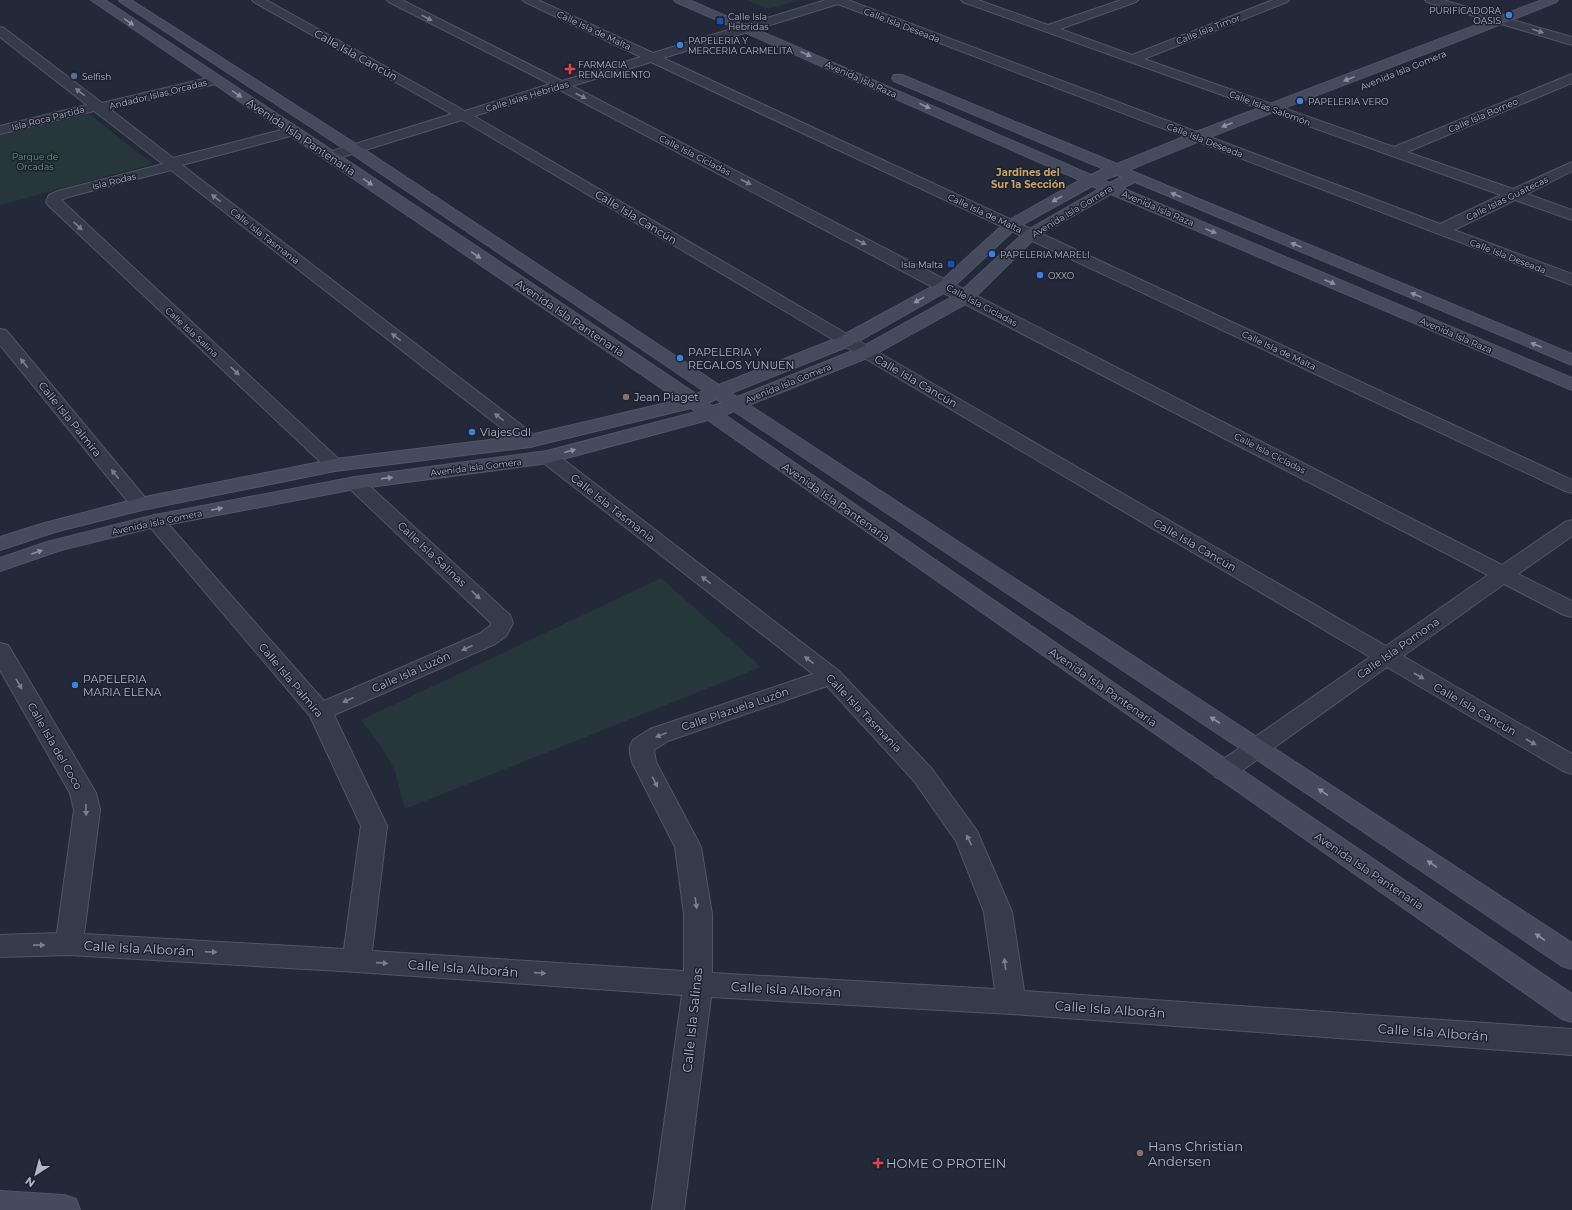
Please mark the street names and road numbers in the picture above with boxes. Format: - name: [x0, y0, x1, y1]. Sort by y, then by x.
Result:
- street label: Calle Isla Deseada: [862, 5, 942, 45]
- street label: Calle Isla de Malta: [555, 8, 633, 52]
- street label: Calle Isla Timor: [1174, 12, 1242, 46]
- street label: Calle Isla Cancún: [312, 26, 400, 84]
- street label: Avenida Isla Gomera: [1358, 48, 1448, 92]
- street label: Avenida Isla Raza: [823, 58, 899, 100]
- street label: Andador Islas Orcadas: [108, 76, 209, 111]
- street label: Calle Islas Hébridas: [484, 78, 571, 114]
- street label: Calle Islas Salomón: [1228, 88, 1312, 128]
- street label: Avenida Isla Pantenaria: [244, 95, 358, 179]
- street label: Calle Isla Borneo: [1447, 95, 1520, 135]
- street label: Isla Roca Partida: [10, 104, 86, 132]
- street label: Calle Isla Deseada: [1165, 120, 1245, 160]
- street label: Calle Isla Cícladas: [657, 132, 733, 178]
- street label: Isla Rodas: [91, 170, 138, 192]
- street label: Calle Islas Guaitecas: [1464, 173, 1550, 223]
- street label: Avenida Isla Gomera: [1030, 183, 1114, 239]
- street label: Calle Isla Cancún: [592, 187, 680, 247]
- street label: Avenida Isla Raza: [1120, 188, 1196, 228]
- street label: Calle Isla de Malta: [946, 191, 1024, 235]
- street label: Calle Isla Tasmania: [228, 206, 302, 266]
- street label: Calle Isla Deseada: [1468, 236, 1548, 276]
- street label: Avenida Isla Pantenaria: [513, 276, 627, 360]
- street label: Calle Isla Cícladas: [945, 282, 1020, 329]
- street label: Calle Isla Salina: [163, 305, 221, 359]
- street label: Avenida Isla Raza: [1418, 315, 1494, 355]
- street label: Calle Isla de Malta: [1240, 328, 1318, 372]
- street label: Calle Isla Cancún: [872, 352, 960, 410]
- street label: Avenida Isla Gomera: [743, 361, 833, 405]
- street label: Calle Isla Palmira: [35, 378, 105, 460]
- street label: Calle Isla Cícladas: [1232, 430, 1308, 476]
- street label: Avenida Isla Gomera: [430, 456, 522, 478]
- street label: Avenida Isla Pantenaria: [779, 459, 893, 545]
- street label: Calle Isla Tasmania: [568, 471, 658, 545]
- street label: Avenida Isla Gomera: [111, 507, 203, 537]
- street label: Calle Isla Cancún: [1151, 516, 1239, 574]
- street label: Calle Isla Salinas: [395, 518, 470, 590]
- street label: Calle Isla Pomona: [1354, 614, 1442, 682]
- street label: Calle Isla Palmira: [256, 640, 326, 720]
- street label: Avenida Isla Pantenaria: [1046, 644, 1160, 730]
- street label: Calle Isla Luzón: [370, 648, 452, 696]
- street label: Calle Isla Tasmania: [823, 671, 905, 755]
- street label: Calle Isla Cancún: [1431, 680, 1519, 738]
- street label: Calle Plazuela Luzón: [679, 684, 791, 734]
- street label: Calle Isla del Coco: [24, 700, 86, 792]
- street label: Avenida Isla Pantenaria: [1312, 829, 1426, 913]
- street label: Calle Isla Alborán: [83, 937, 195, 959]
- street label: Calle Isla Alborán: [407, 956, 519, 980]
- street label: Calle Isla Salinas: [679, 967, 705, 1073]
- street label: Calle Isla Alborán: [730, 978, 842, 1000]
- street label: Calle Isla Alborán: [1054, 997, 1166, 1021]
- street label: Calle Isla Alborán: [1377, 1020, 1489, 1044]

